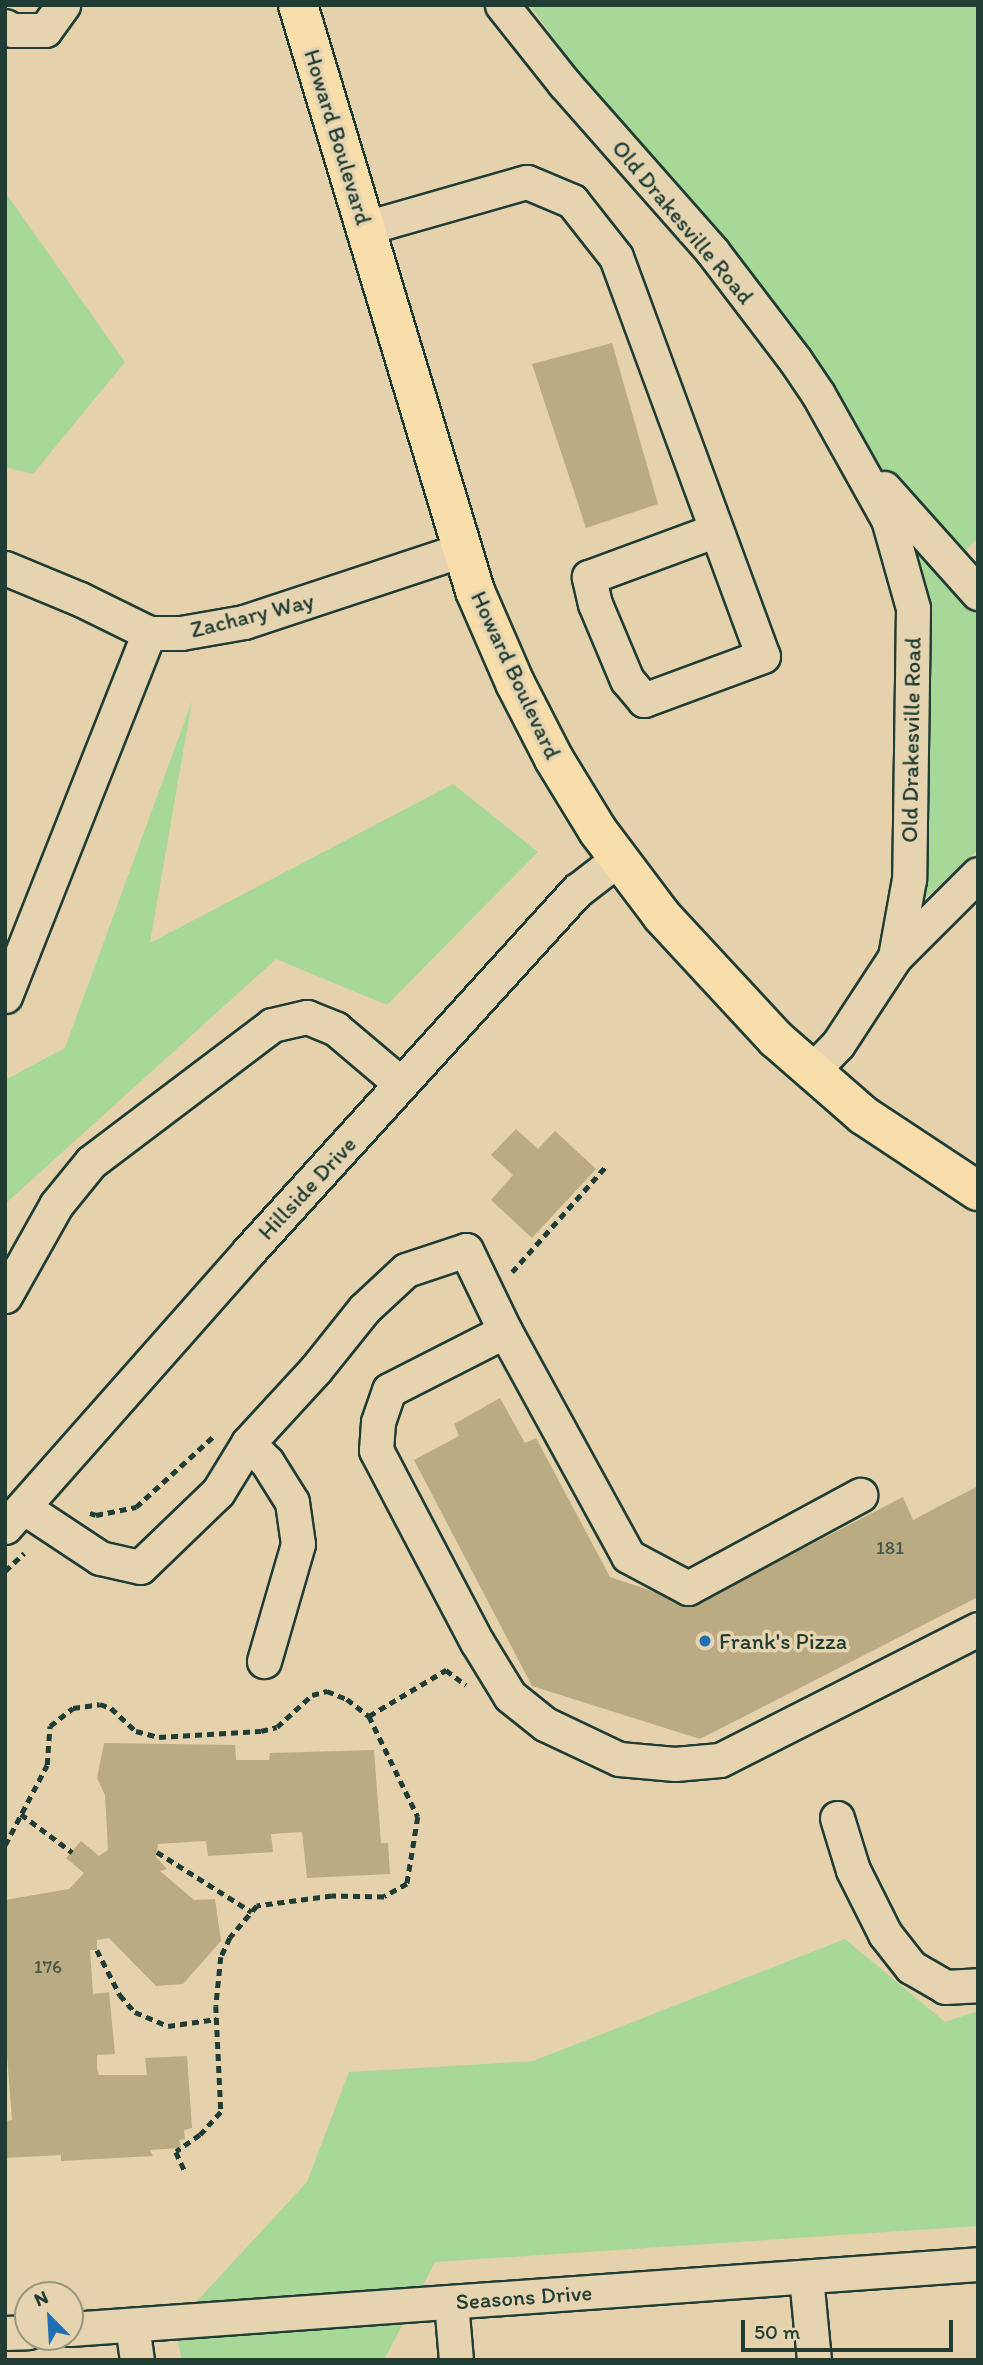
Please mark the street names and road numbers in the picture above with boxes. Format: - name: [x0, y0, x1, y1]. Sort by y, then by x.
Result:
- street label: Howard Boulevard: [298, 46, 378, 228]
- street label: Old Drakesville Road: [606, 135, 760, 309]
- street label: Zachary Way: [188, 586, 316, 644]
- street label: Howard Boulevard: [465, 587, 567, 763]
- street label: Old Drakesville Road: [895, 637, 927, 843]
- street label: Hillside Drive: [252, 1130, 362, 1246]
- street label: Seasons Drive: [455, 2278, 593, 2316]

